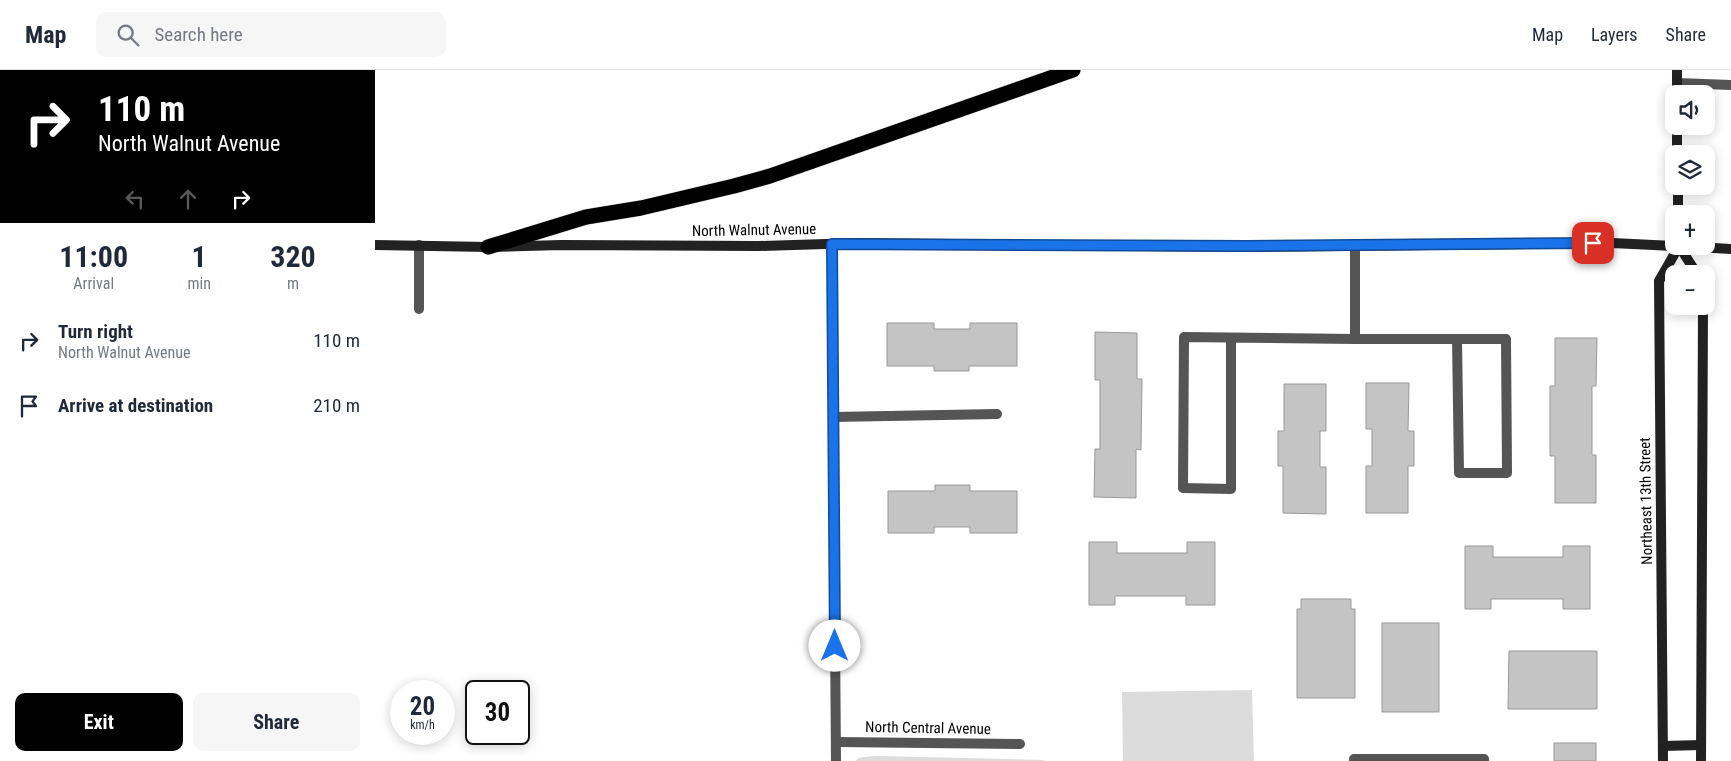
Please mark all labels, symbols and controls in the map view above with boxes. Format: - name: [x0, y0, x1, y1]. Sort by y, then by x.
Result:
- search box: [96, 12, 446, 57]
- text: Map: [25, 21, 66, 49]
- icon: search: [114, 21, 142, 49]
- text: Search here: [154, 23, 243, 46]
- text: Map: [1532, 24, 1563, 45]
- text: Layers: [1591, 24, 1638, 45]
- text: Share: [1666, 24, 1706, 45]
- map controls: [1665, 85, 1715, 315]
- button: sound: [1665, 85, 1715, 135]
- text: 110 m: [98, 89, 185, 130]
- icon: right: [15, 90, 80, 155]
- text: North Walnut Avenue: [98, 131, 280, 156]
- button: layers: [1665, 145, 1715, 195]
- icon: left: [121, 185, 149, 213]
- icon: ahead: [174, 185, 202, 213]
- icon: right: [227, 185, 255, 213]
- button: +: [1665, 205, 1715, 255]
- street label: North Walnut Avenue: [692, 220, 816, 240]
- pin: [1572, 222, 1614, 264]
- icon: arrive: [1579, 229, 1607, 257]
- text: 11:00: [59, 239, 128, 274]
- text: 1: [192, 239, 207, 274]
- text: 320: [270, 239, 316, 274]
- button: −: [1665, 265, 1715, 315]
- text: Arrival: [73, 274, 114, 293]
- text: min: [187, 274, 211, 293]
- text: m: [287, 274, 299, 293]
- text: Turn right: [58, 320, 133, 343]
- icon: right: [15, 327, 43, 355]
- text: 110 m: [313, 329, 360, 352]
- text: North Walnut Avenue: [58, 343, 191, 362]
- icon: arrive: [15, 392, 43, 420]
- text: Arrive at destination: [58, 394, 213, 417]
- text: 210 m: [313, 394, 360, 417]
- street label: Northeast 13th Street: [1636, 437, 1656, 565]
- position arrow: [808, 619, 860, 671]
- speed limit sign: 30: [465, 680, 530, 745]
- text: 20: [410, 692, 435, 721]
- button: Exit: [15, 693, 183, 751]
- button: Share: [193, 693, 360, 751]
- text: km/h: [410, 718, 435, 732]
- street label: North Central Avenue: [865, 718, 991, 738]

